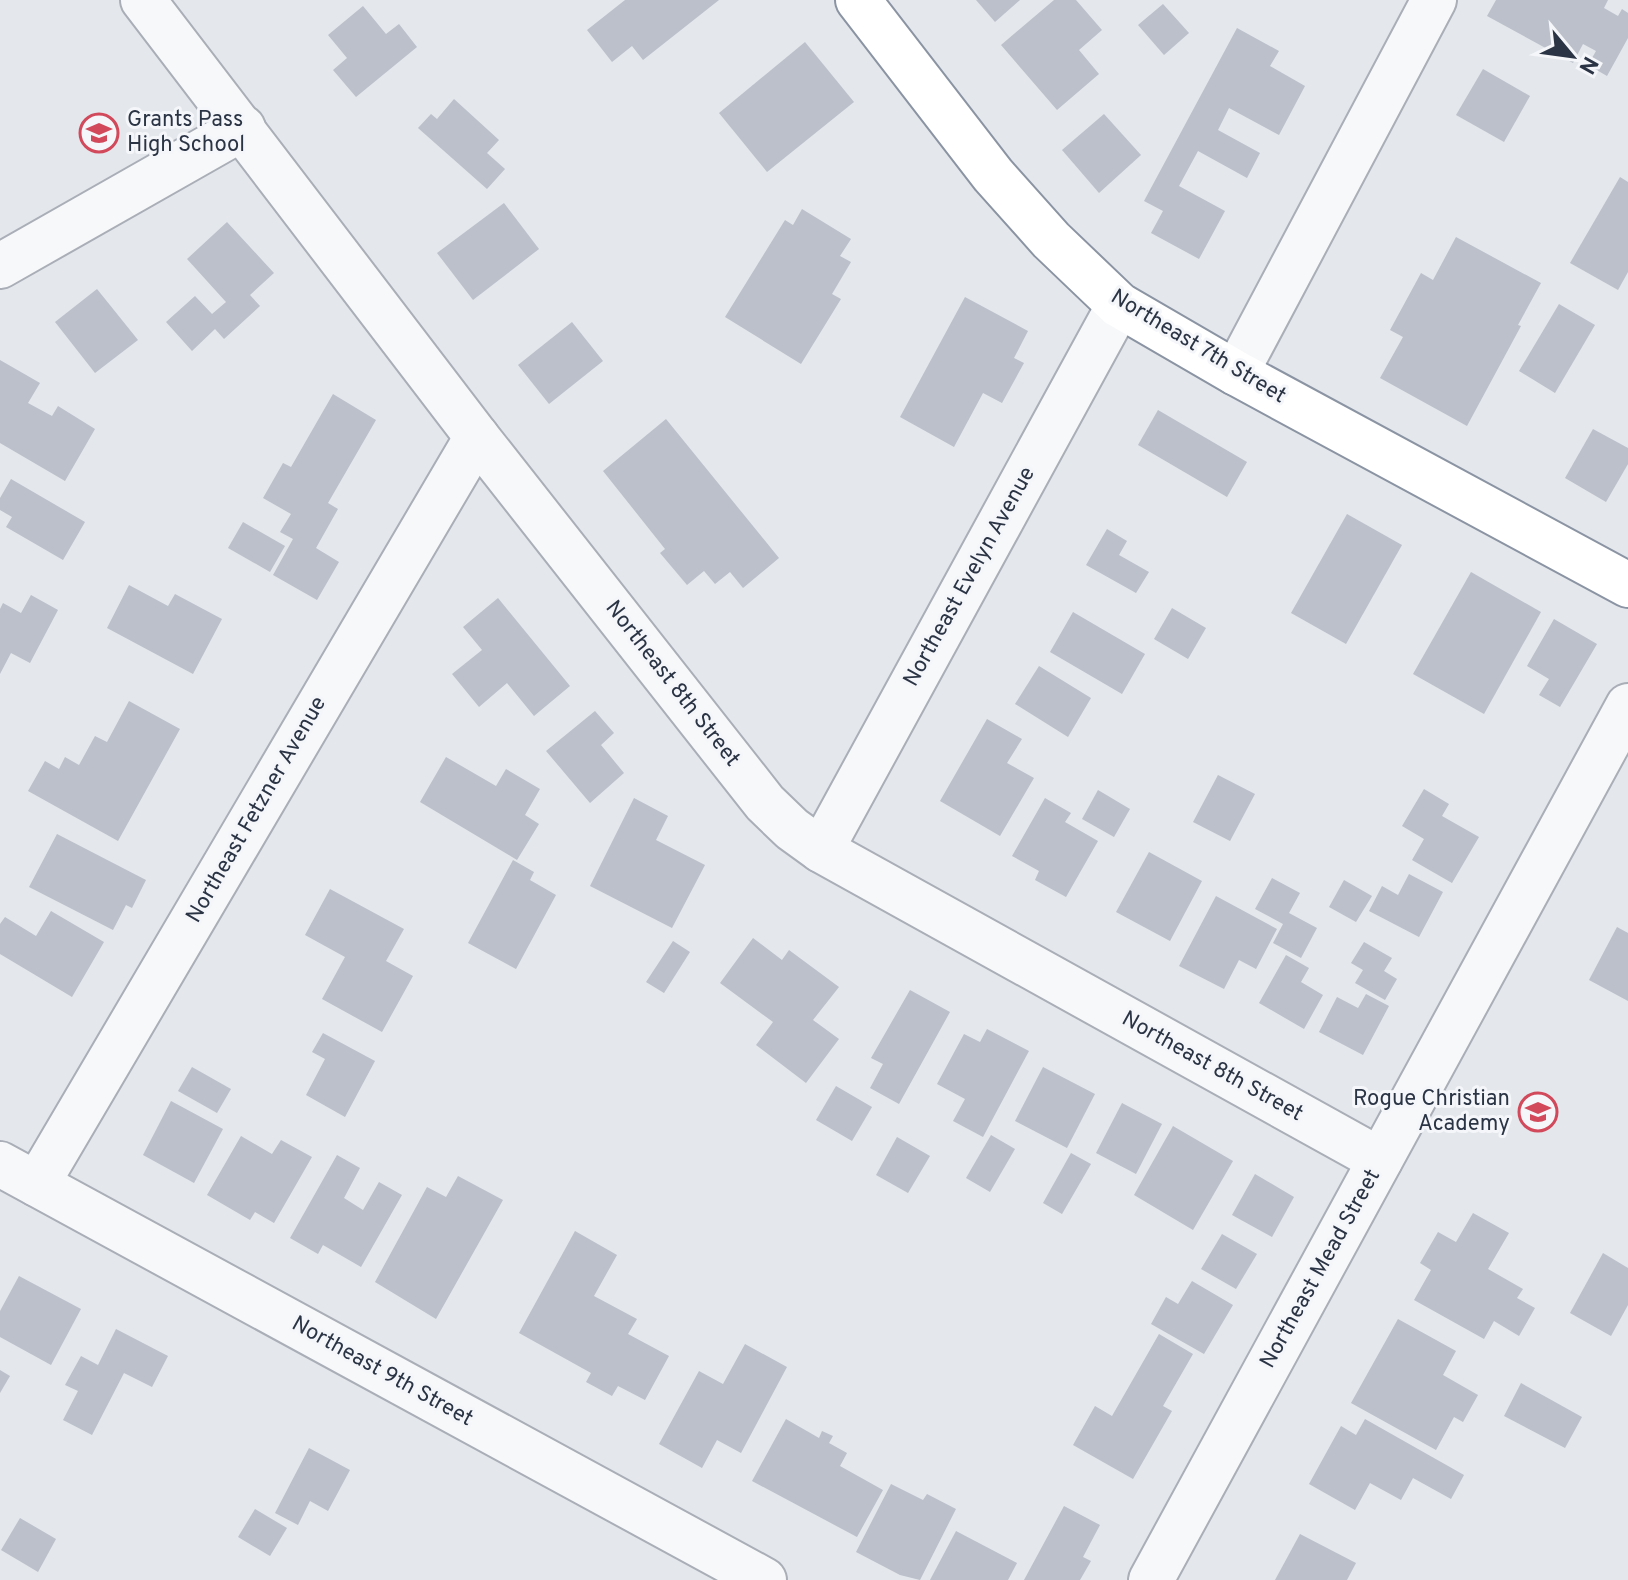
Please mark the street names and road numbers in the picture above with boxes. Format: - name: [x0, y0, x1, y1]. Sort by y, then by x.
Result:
- street label: Northeast 7th Street: [1105, 284, 1291, 410]
- street label: Northeast Evelyn Avenue: [898, 462, 1042, 692]
- street label: Northeast 8th Street: [599, 596, 745, 772]
- street label: Northeast Fetzner Avenue: [181, 692, 333, 928]
- street label: Northeast 8th Street: [1117, 1006, 1307, 1128]
- street label: Northeast Mead Street: [1255, 1165, 1387, 1373]
- street label: Northeast 9th Street: [287, 1311, 477, 1433]

